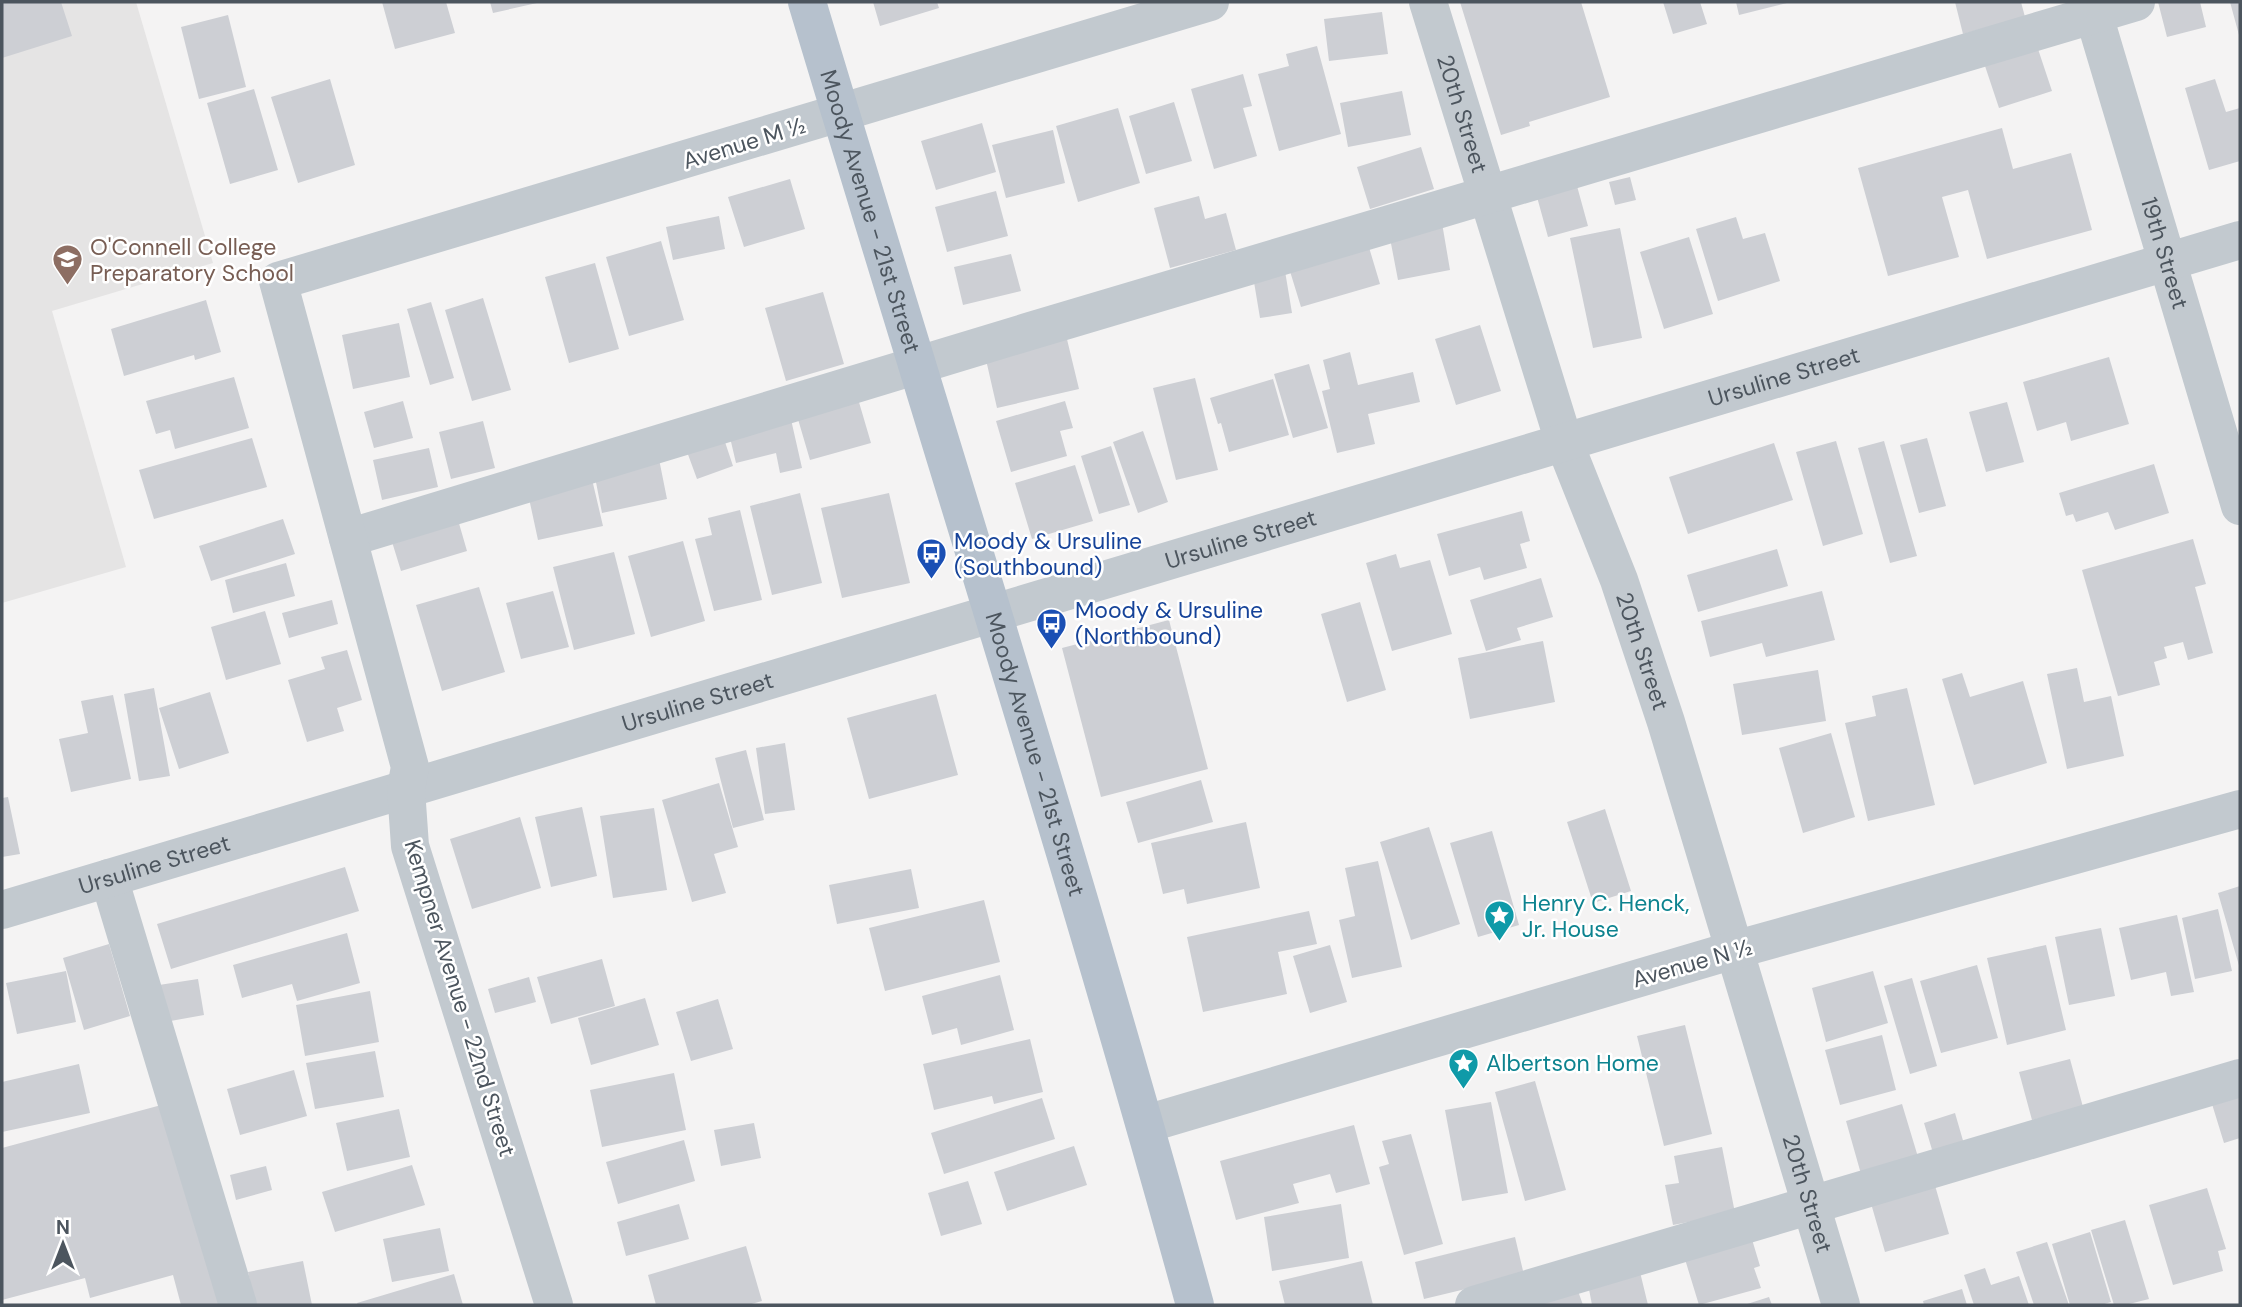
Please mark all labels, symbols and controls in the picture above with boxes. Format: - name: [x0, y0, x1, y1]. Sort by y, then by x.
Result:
- street label: 20th Street: [1430, 51, 1495, 177]
- street label: Moody Avenue - 21st Street: [813, 66, 928, 357]
- street label: Avenue M ½: [679, 110, 809, 176]
- street label: 19th Street: [2134, 194, 2196, 313]
- place label: O'Connell College Preparatory School: [90, 232, 294, 288]
- school or university icon: O'Connell College Preparatory School: [50, 243, 84, 287]
- street label: Ursuline Street: [1705, 340, 1863, 413]
- street label: Ursuline Street: [1161, 502, 1320, 576]
- place label: Moody & Ursuline (Southbound): [954, 526, 1142, 582]
- bus stop icon: Moody & Ursuline (Southbound): [914, 537, 948, 581]
- street label: 20th Street: [1609, 588, 1676, 714]
- place label: Moody & Ursuline (Northbound): [1075, 595, 1263, 651]
- bus stop icon: Moody & Ursuline (Northbound): [1035, 606, 1069, 650]
- street label: Moody Avenue - 21st Street: [978, 609, 1092, 900]
- street label: Ursuline Street: [618, 665, 777, 739]
- street label: Ursuline Street: [75, 828, 234, 901]
- street label: Kempner Avenue - 22nd Street: [397, 836, 523, 1160]
- place label: Henry C. Henck, Jr. House: [1522, 888, 1689, 944]
- place icon: Henry C. Henck, Jr. House: [1482, 899, 1516, 943]
- street label: Avenue N ½: [1629, 932, 1755, 994]
- place icon: Albertson Home: [1446, 1046, 1480, 1090]
- place label: Albertson Home: [1486, 1048, 1659, 1078]
- street label: 20th Street: [1776, 1131, 1840, 1256]
- north arrow: [28, 1209, 98, 1279]
- text: N: [56, 1215, 70, 1240]

